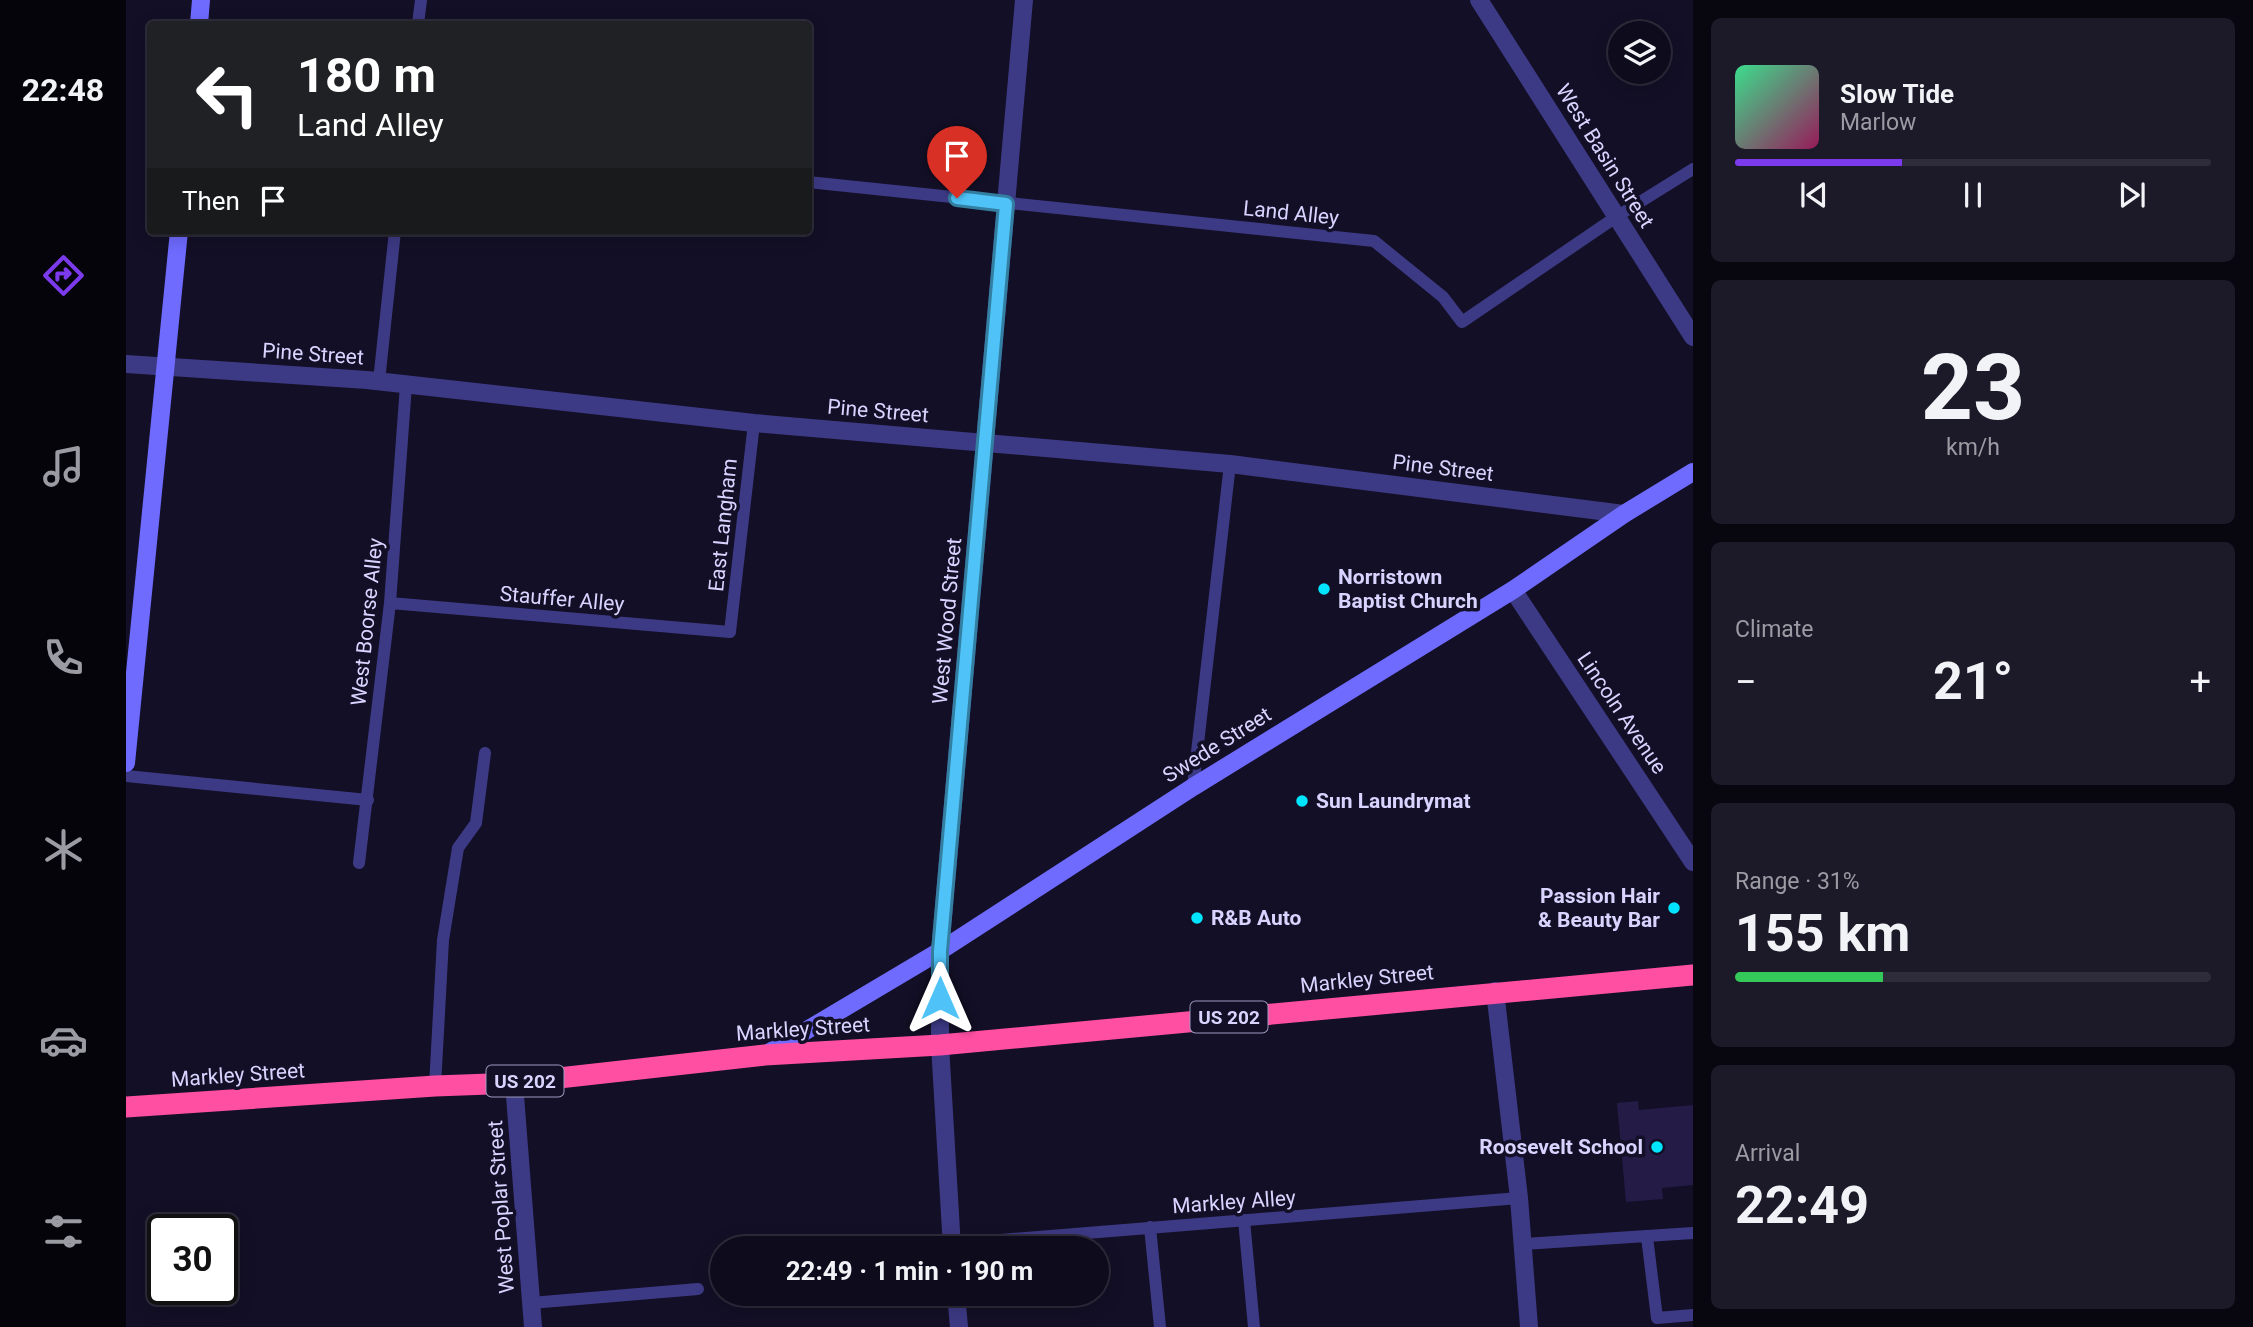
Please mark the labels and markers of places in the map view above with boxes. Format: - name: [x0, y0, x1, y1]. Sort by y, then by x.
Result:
- pin: [927, 126, 987, 198]
- place label: Norristown Baptist Church: [1338, 565, 1478, 613]
- marker: Norristown Baptist Church: [1316, 581, 1332, 597]
- place label: Sun Laundrymat: [1316, 789, 1471, 813]
- marker: Sun Laundrymat: [1294, 793, 1310, 809]
- place label: Passion Hair & Beauty Bar: [1538, 884, 1660, 932]
- marker: Passion Hair & Beauty Bar: [1666, 900, 1682, 916]
- place label: R&B Auto: [1211, 906, 1301, 930]
- marker: R&B Auto: [1189, 910, 1205, 926]
- place label: Roosevelt School: [1479, 1135, 1643, 1159]
- marker: Roosevelt School: [1649, 1139, 1665, 1155]

